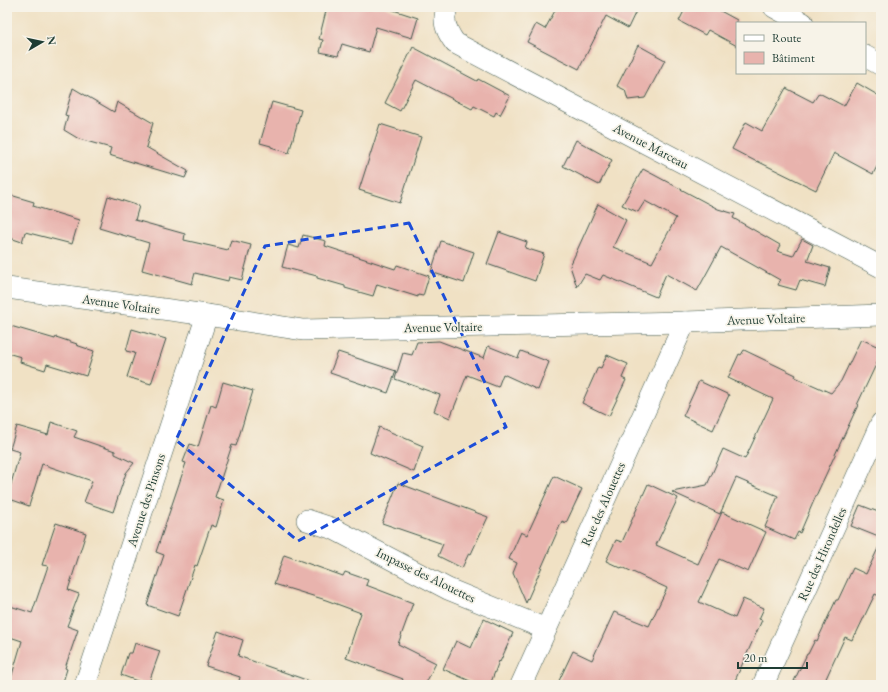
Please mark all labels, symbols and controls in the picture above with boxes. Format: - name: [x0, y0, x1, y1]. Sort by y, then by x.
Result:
- north arrow: [22, 22, 62, 62]
- legend: [736, 22, 866, 74]
- text: Route: [772, 30, 802, 46]
- text: N: [44, 35, 60, 46]
- text: Bâtiment: [772, 50, 815, 66]
- street label: Avenue Marceau: [609, 119, 692, 173]
- street label: Avenue Voltaire: [80, 290, 161, 318]
- street label: Avenue Voltaire: [725, 309, 806, 329]
- street label: Avenue Voltaire: [403, 318, 482, 336]
- street label: Avenue des Pinsons: [123, 451, 169, 550]
- street label: Rue des Alouettes: [577, 459, 629, 549]
- street label: Rue des Hirondelles: [794, 505, 850, 603]
- street label: Impasse des Alouettes: [373, 544, 479, 606]
- scale bar: [738, 644, 807, 670]
- text: 20 m: [744, 650, 768, 666]

